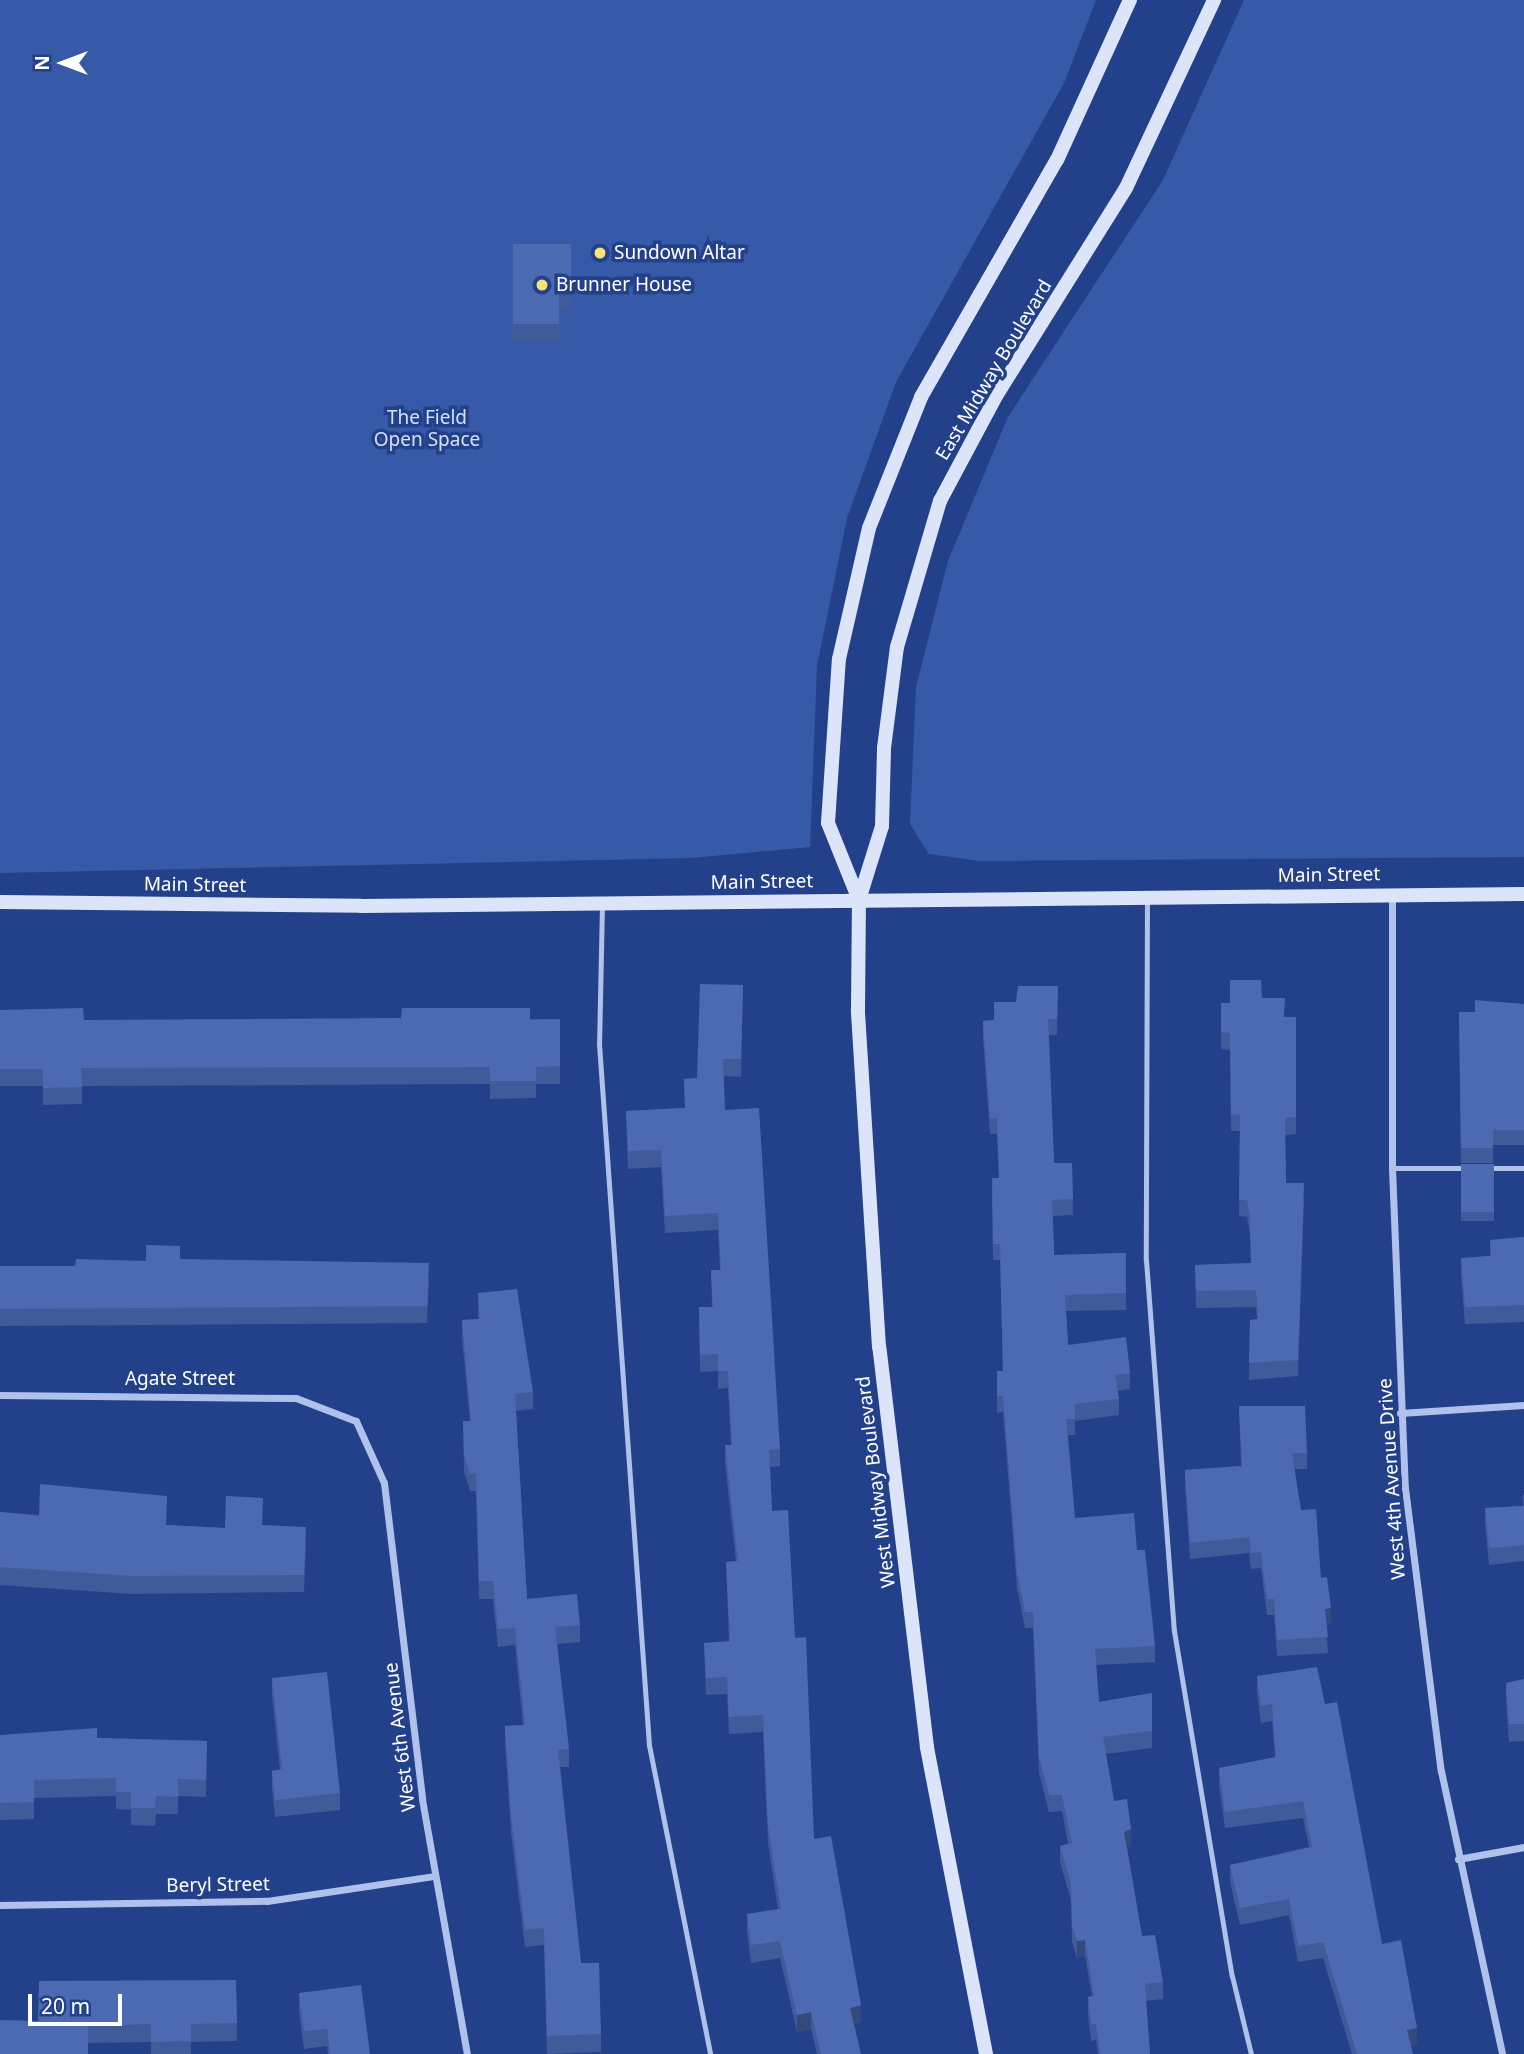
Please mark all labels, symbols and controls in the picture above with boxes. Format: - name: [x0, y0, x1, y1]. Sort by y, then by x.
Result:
- north arrow: [28, 28, 98, 98]
- text: N: [29, 55, 55, 71]
- place label: Sundown Altar: [614, 242, 745, 264]
- marker: Sundown Altar: [592, 245, 608, 261]
- place label: Brunner House: [556, 274, 692, 296]
- street label: East Midway Boulevard: [931, 276, 1057, 464]
- marker: Brunner House: [534, 277, 550, 293]
- park label: The Field Open Space: [374, 407, 480, 451]
- street label: Main Street: [1278, 863, 1380, 887]
- street label: Main Street: [711, 870, 813, 894]
- street label: Main Street: [144, 873, 246, 897]
- street label: Agate Street: [125, 1368, 235, 1390]
- street label: West Midway Boulevard: [852, 1375, 900, 1589]
- street label: West 4th Avenue Drive: [1374, 1377, 1410, 1581]
- street label: West 6th Avenue: [380, 1661, 420, 1813]
- street label: Beryl Street: [166, 1873, 270, 1897]
- scale bar: [32, 1980, 126, 2024]
- text: 20 m: [41, 1992, 90, 2020]

